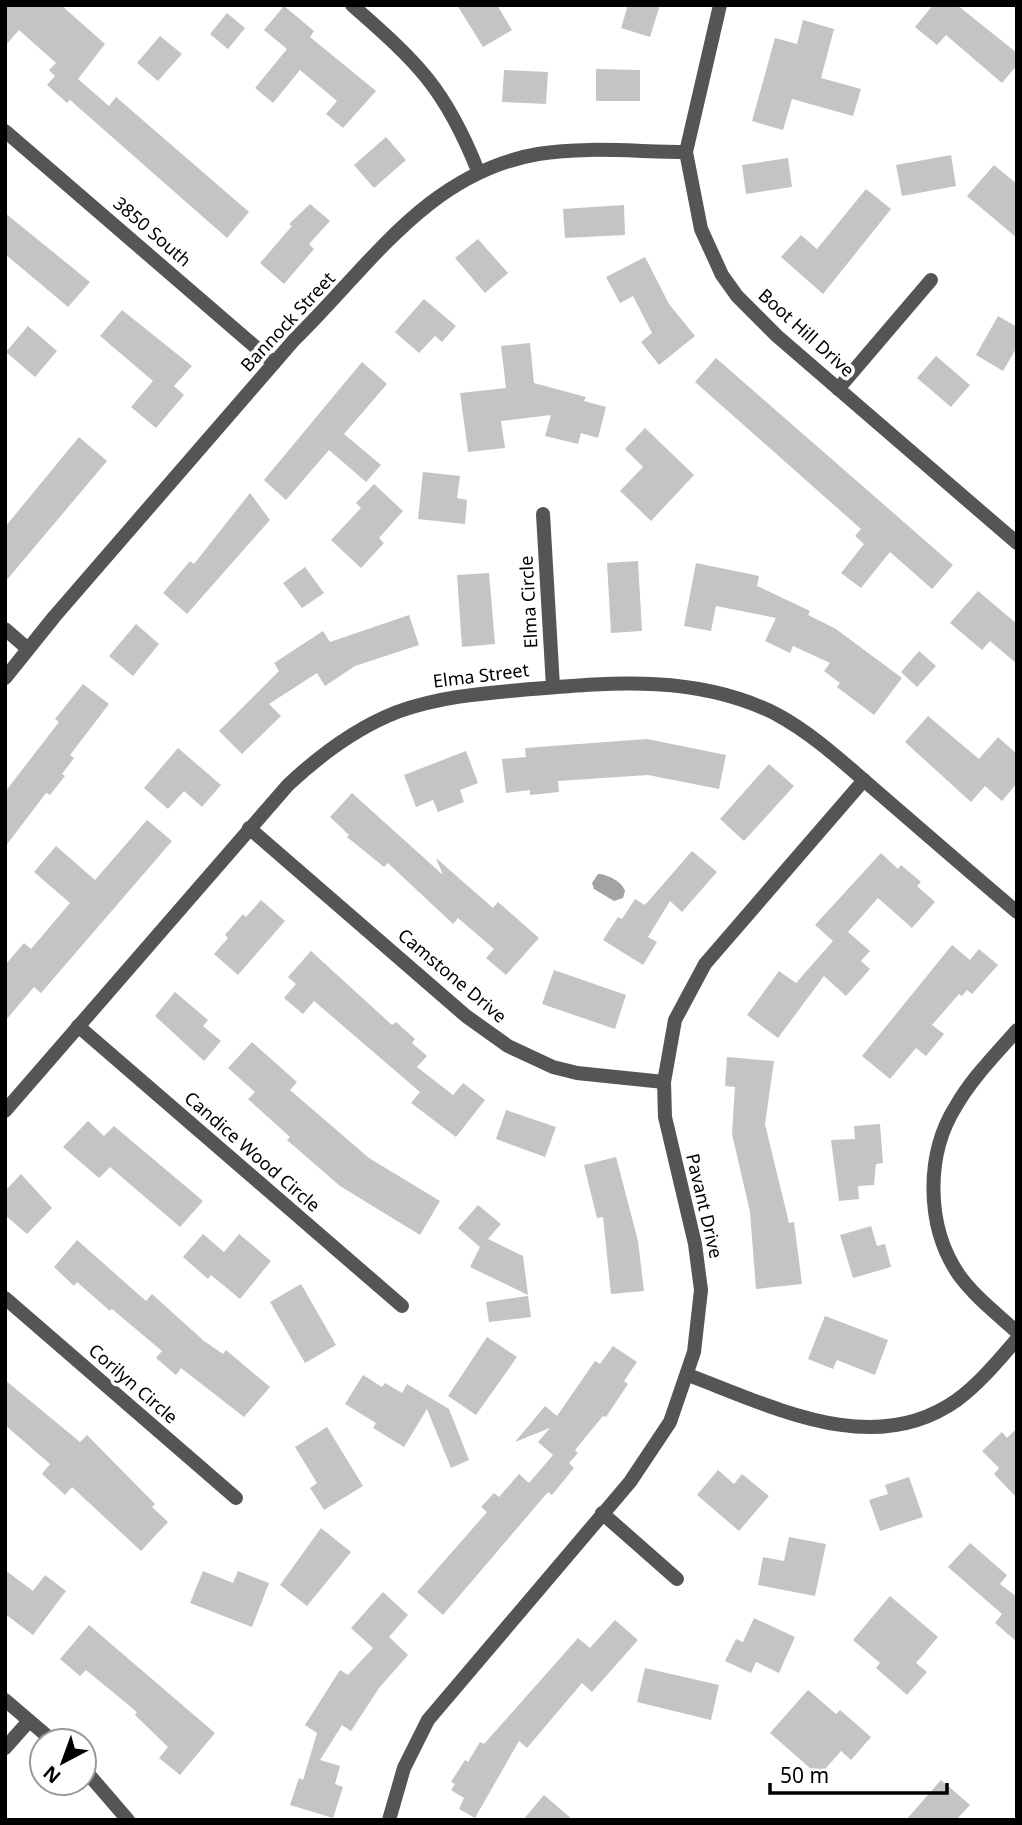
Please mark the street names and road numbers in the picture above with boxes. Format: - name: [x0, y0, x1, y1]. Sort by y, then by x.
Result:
- street label: 3850 South: [109, 191, 197, 272]
- street label: Bannock Street: [235, 266, 340, 376]
- street label: Boot Hill Drive: [754, 283, 860, 382]
- street label: Elma Circle: [514, 555, 542, 649]
- street label: Elma Street: [432, 657, 531, 693]
- street label: Camstone Drive: [393, 923, 512, 1028]
- street label: Candice Wood Circle: [180, 1086, 326, 1217]
- street label: Pavant Drive: [681, 1151, 729, 1261]
- street label: Corilyn Circle: [84, 1338, 183, 1429]

